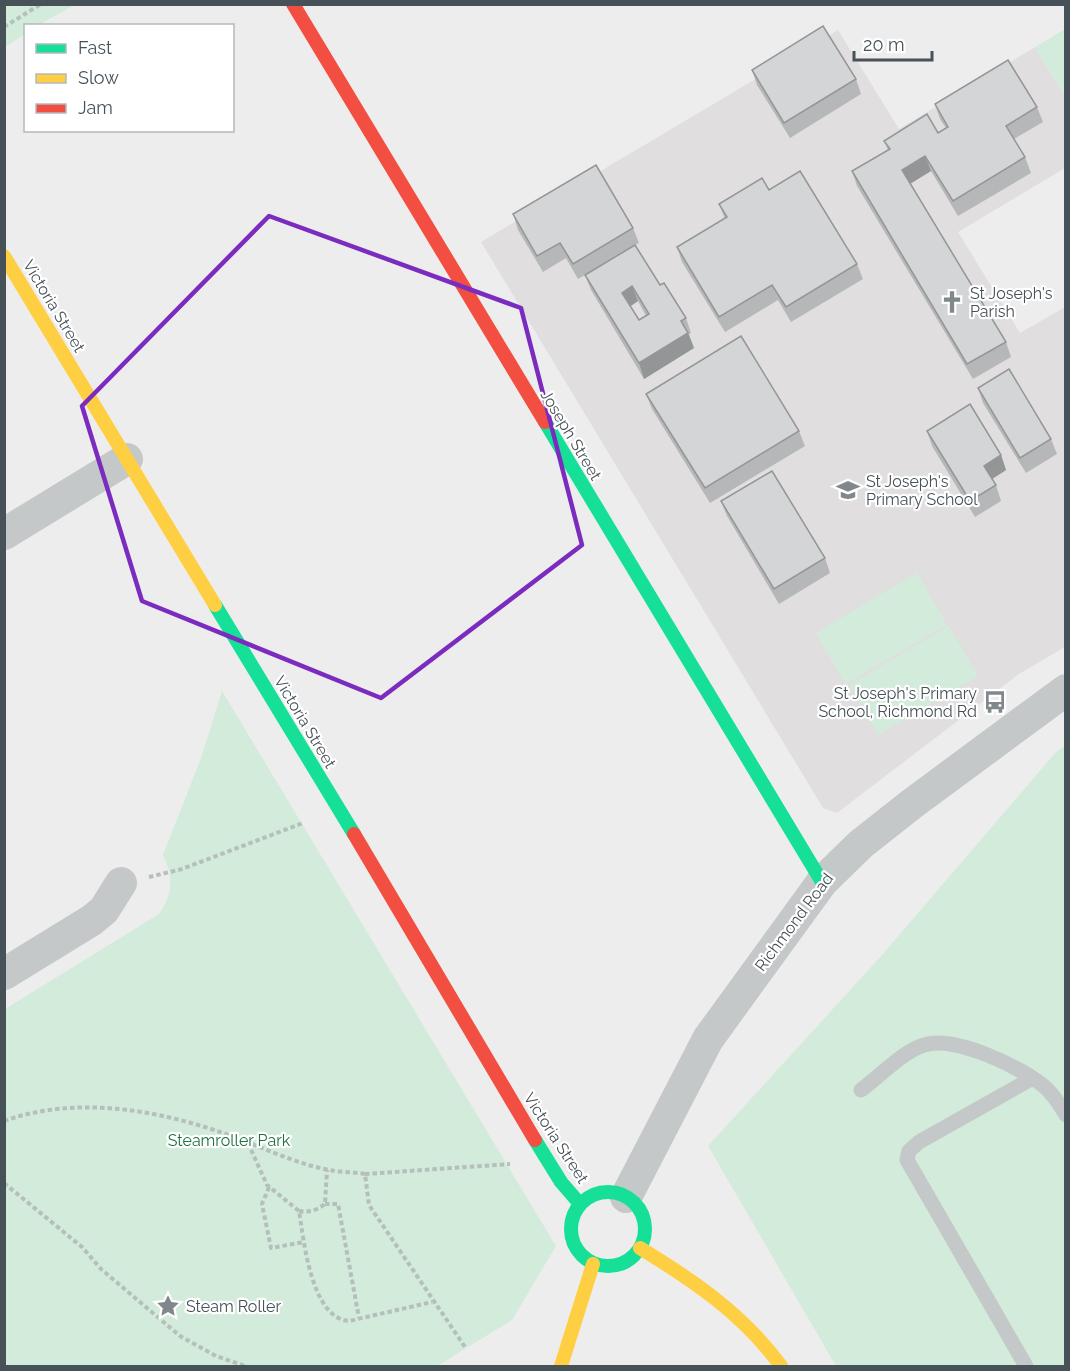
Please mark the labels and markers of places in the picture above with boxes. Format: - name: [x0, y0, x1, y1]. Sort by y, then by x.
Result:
- place label: St Joseph's Parish: [970, 284, 1053, 321]
- church icon: St Joseph's Parish: [939, 289, 965, 315]
- place label: St Joseph's Primary School: [866, 472, 978, 509]
- school or university icon: St Joseph's Primary School: [835, 477, 861, 503]
- place label: St Joseph's Primary School, Richmond Rd: [818, 684, 977, 721]
- bus stop icon: St Joseph's Primary School, Richmond Rd: [982, 689, 1008, 715]
- place icon: Steam Roller: [155, 1293, 181, 1319]
- place label: Steam Roller: [186, 1297, 281, 1316]

